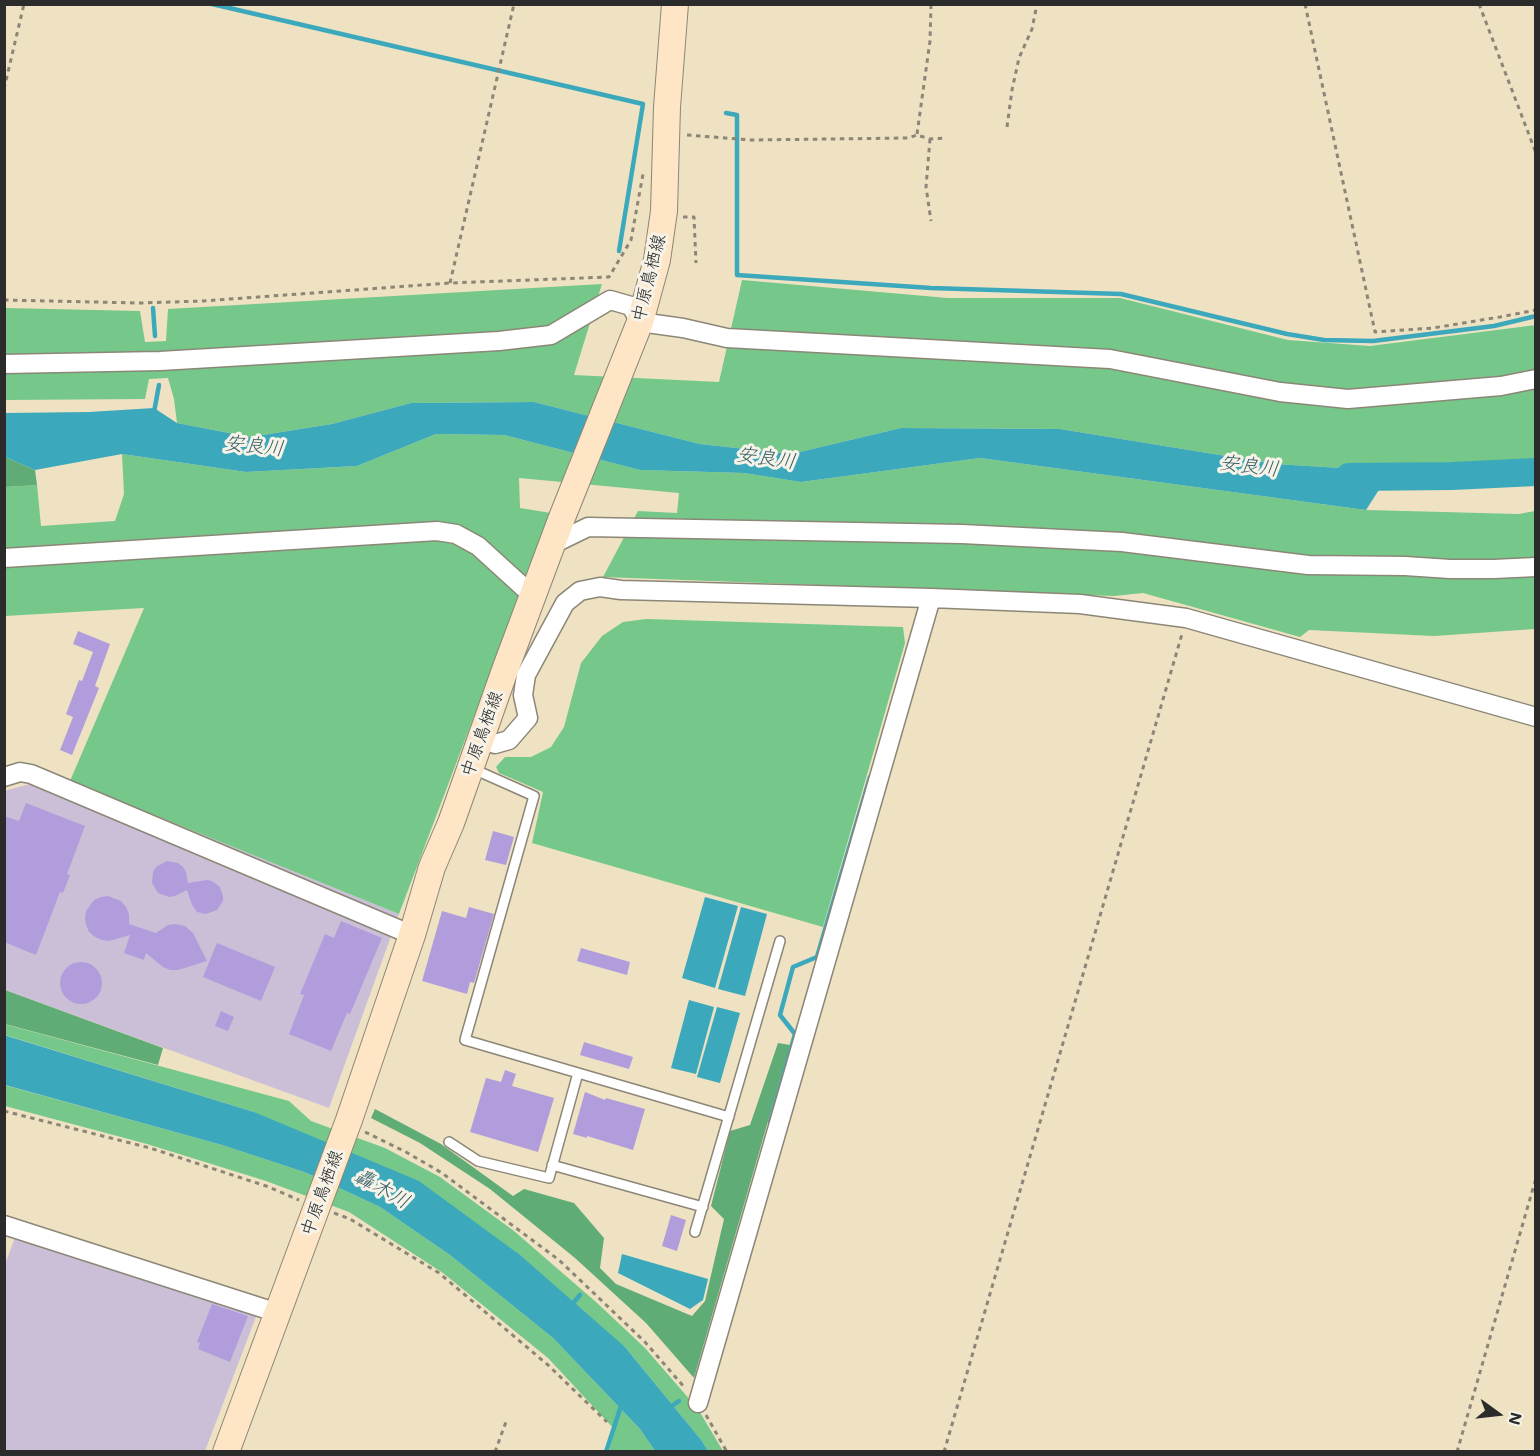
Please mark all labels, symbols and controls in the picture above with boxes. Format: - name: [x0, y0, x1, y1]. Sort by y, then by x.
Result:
- street label: 中原鳥栖線: [628, 232, 670, 324]
- water label: 安良川: [223, 431, 285, 461]
- water label: 安良川: [735, 442, 797, 474]
- water label: 安良川: [1218, 450, 1280, 482]
- street label: 中原鳥栖線: [456, 688, 508, 780]
- street label: 中原鳥栖線: [296, 1147, 348, 1239]
- water label: 轟木川: [350, 1164, 414, 1214]
- north arrow: [1468, 1384, 1528, 1444]
- text: N: [1504, 1410, 1528, 1427]

